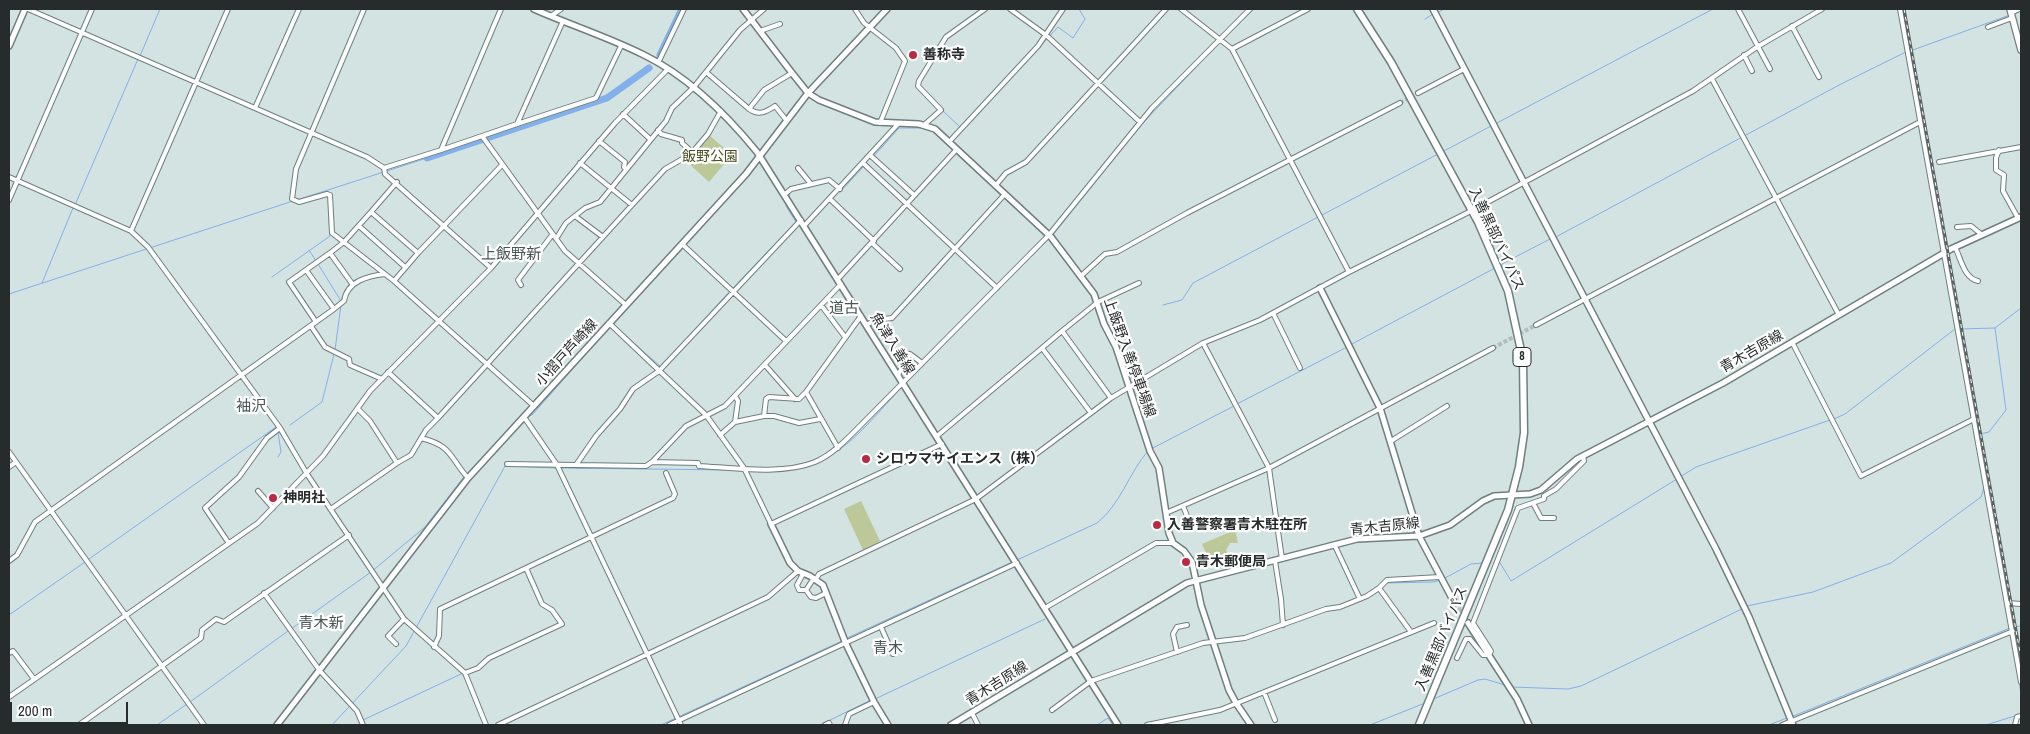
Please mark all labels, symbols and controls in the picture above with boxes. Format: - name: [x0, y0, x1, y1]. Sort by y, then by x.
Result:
- place label: 善称寺: [923, 47, 965, 63]
- marker: 善称寺: [907, 49, 919, 61]
- park label: 飯野公園: [682, 149, 738, 165]
- street label: 入善黒部バイパス: [1465, 185, 1527, 293]
- district label: 上飯野新: [481, 246, 541, 264]
- street label: 上飯野入善停車場線: [1100, 296, 1158, 420]
- district label: 道古: [829, 300, 859, 318]
- street label: 魚津入善線: [866, 310, 918, 378]
- street label: 小摺戸芦崎線: [533, 316, 601, 390]
- street label: 青木吉原線: [1717, 327, 1787, 377]
- road number: 8: [1513, 348, 1531, 367]
- district label: 袖沢: [236, 398, 266, 416]
- place label: シロウマサイエンス（株）: [876, 451, 1044, 467]
- marker: シロウマサイエンス（株）: [860, 453, 872, 465]
- place label: 神明社: [283, 490, 325, 506]
- marker: 神明社: [267, 492, 279, 504]
- street label: 青木吉原線: [1349, 515, 1421, 539]
- place label: 入善警察署青木駐在所: [1167, 517, 1307, 533]
- marker: 入善警察署青木駐在所: [1151, 519, 1163, 531]
- place label: 青木郵便局: [1196, 554, 1266, 570]
- marker: 青木郵便局: [1180, 556, 1192, 568]
- street label: 入善黒部バイパス: [1412, 584, 1472, 694]
- district label: 青木新: [299, 615, 343, 633]
- district label: 青木: [873, 640, 903, 658]
- street label: 青木吉原線: [963, 658, 1031, 710]
- scale bar: [12, 692, 130, 724]
- text: 200 m: [18, 700, 52, 721]

